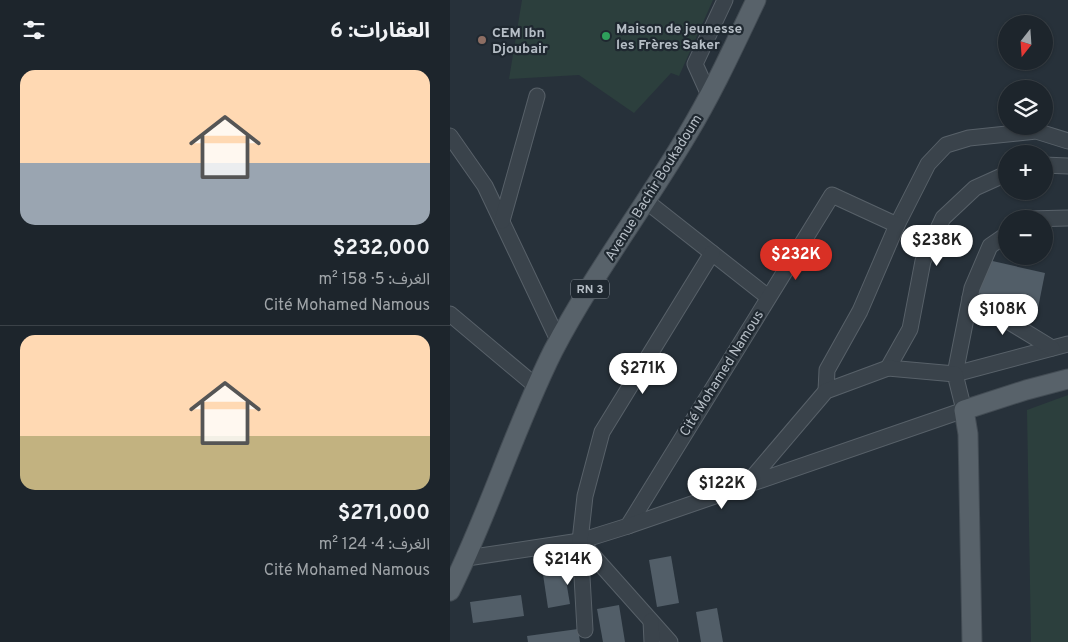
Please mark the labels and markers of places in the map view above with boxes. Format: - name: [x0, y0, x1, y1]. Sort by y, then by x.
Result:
- place label: Maison de jeunesse les Frères Saker: [616, 21, 743, 54]
- place label: CEM Ibn Djoubair: [492, 25, 548, 58]
- marker: Maison de jeunesse les Frères Saker: [600, 30, 612, 42]
- marker: CEM Ibn Djoubair: [476, 34, 488, 46]
- pin: $238K: [902, 224, 972, 267]
- pin: $232K: [761, 238, 831, 281]
- pin: $108K: [968, 294, 1038, 336]
- pin: $271K: [608, 352, 678, 395]
- pin: $122K: [687, 468, 757, 510]
- pin: $214K: [533, 544, 603, 586]

